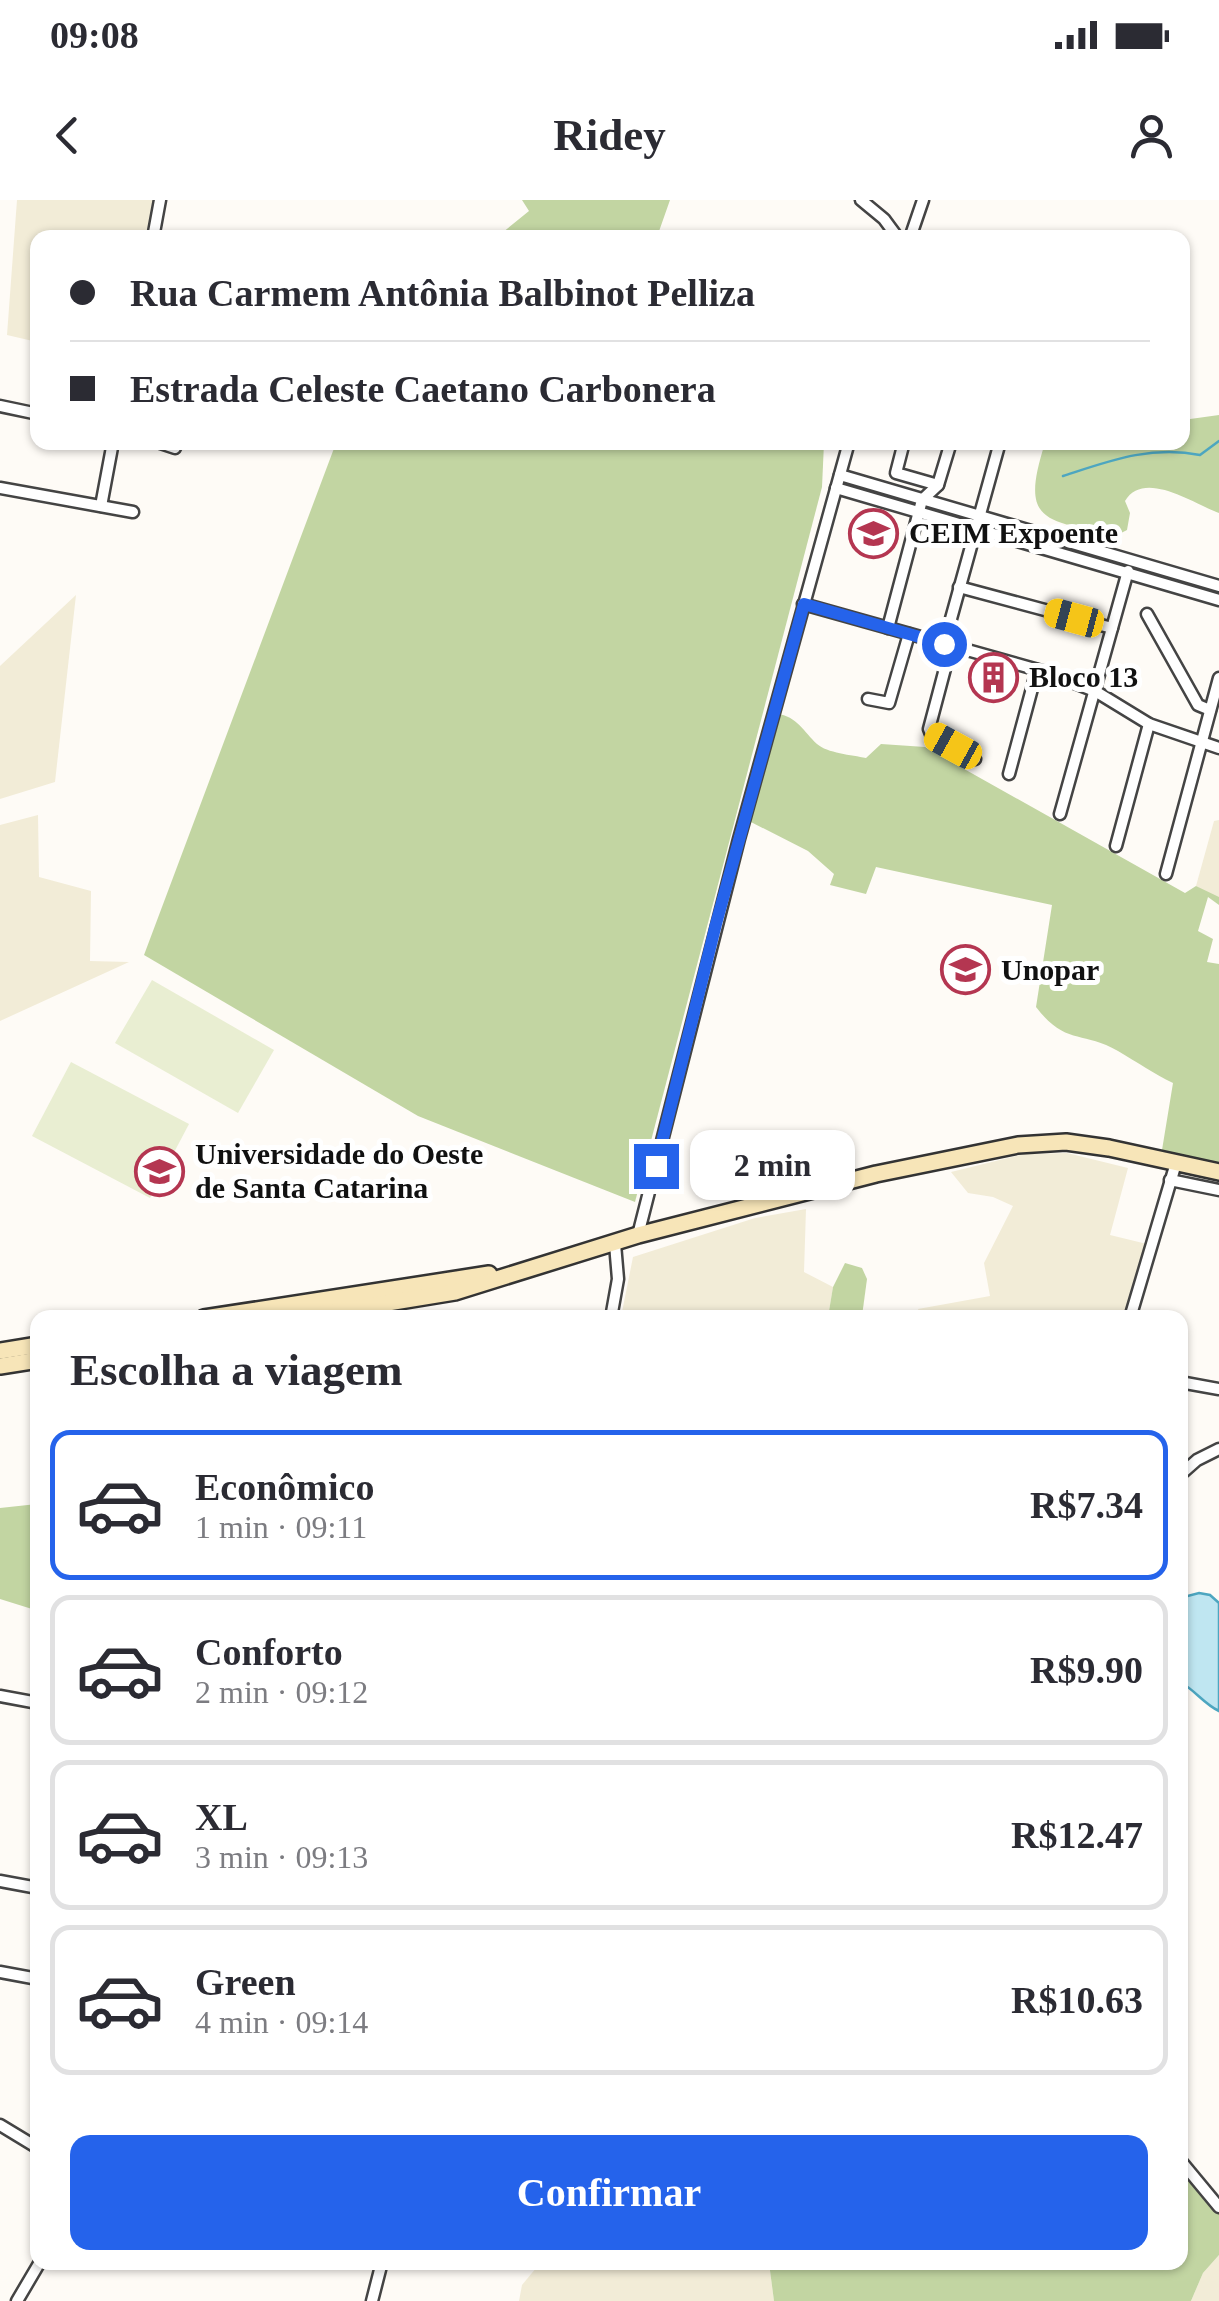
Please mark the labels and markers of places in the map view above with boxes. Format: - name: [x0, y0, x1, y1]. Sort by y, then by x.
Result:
- school or university icon: CEIM Expoente: [848, 507, 900, 559]
- place label: CEIM Expoente: [909, 516, 1118, 549]
- building icon: Bloco 13: [968, 651, 1020, 703]
- place label: Bloco 13: [1029, 660, 1138, 693]
- school or university icon: Unopar: [940, 944, 992, 996]
- place label: Unopar: [1001, 953, 1099, 986]
- place label: Universidade do Oeste de Santa Catarina: [195, 1137, 483, 1204]
- school or university icon: Universidade do Oeste de Santa Catarina: [134, 1145, 186, 1197]

